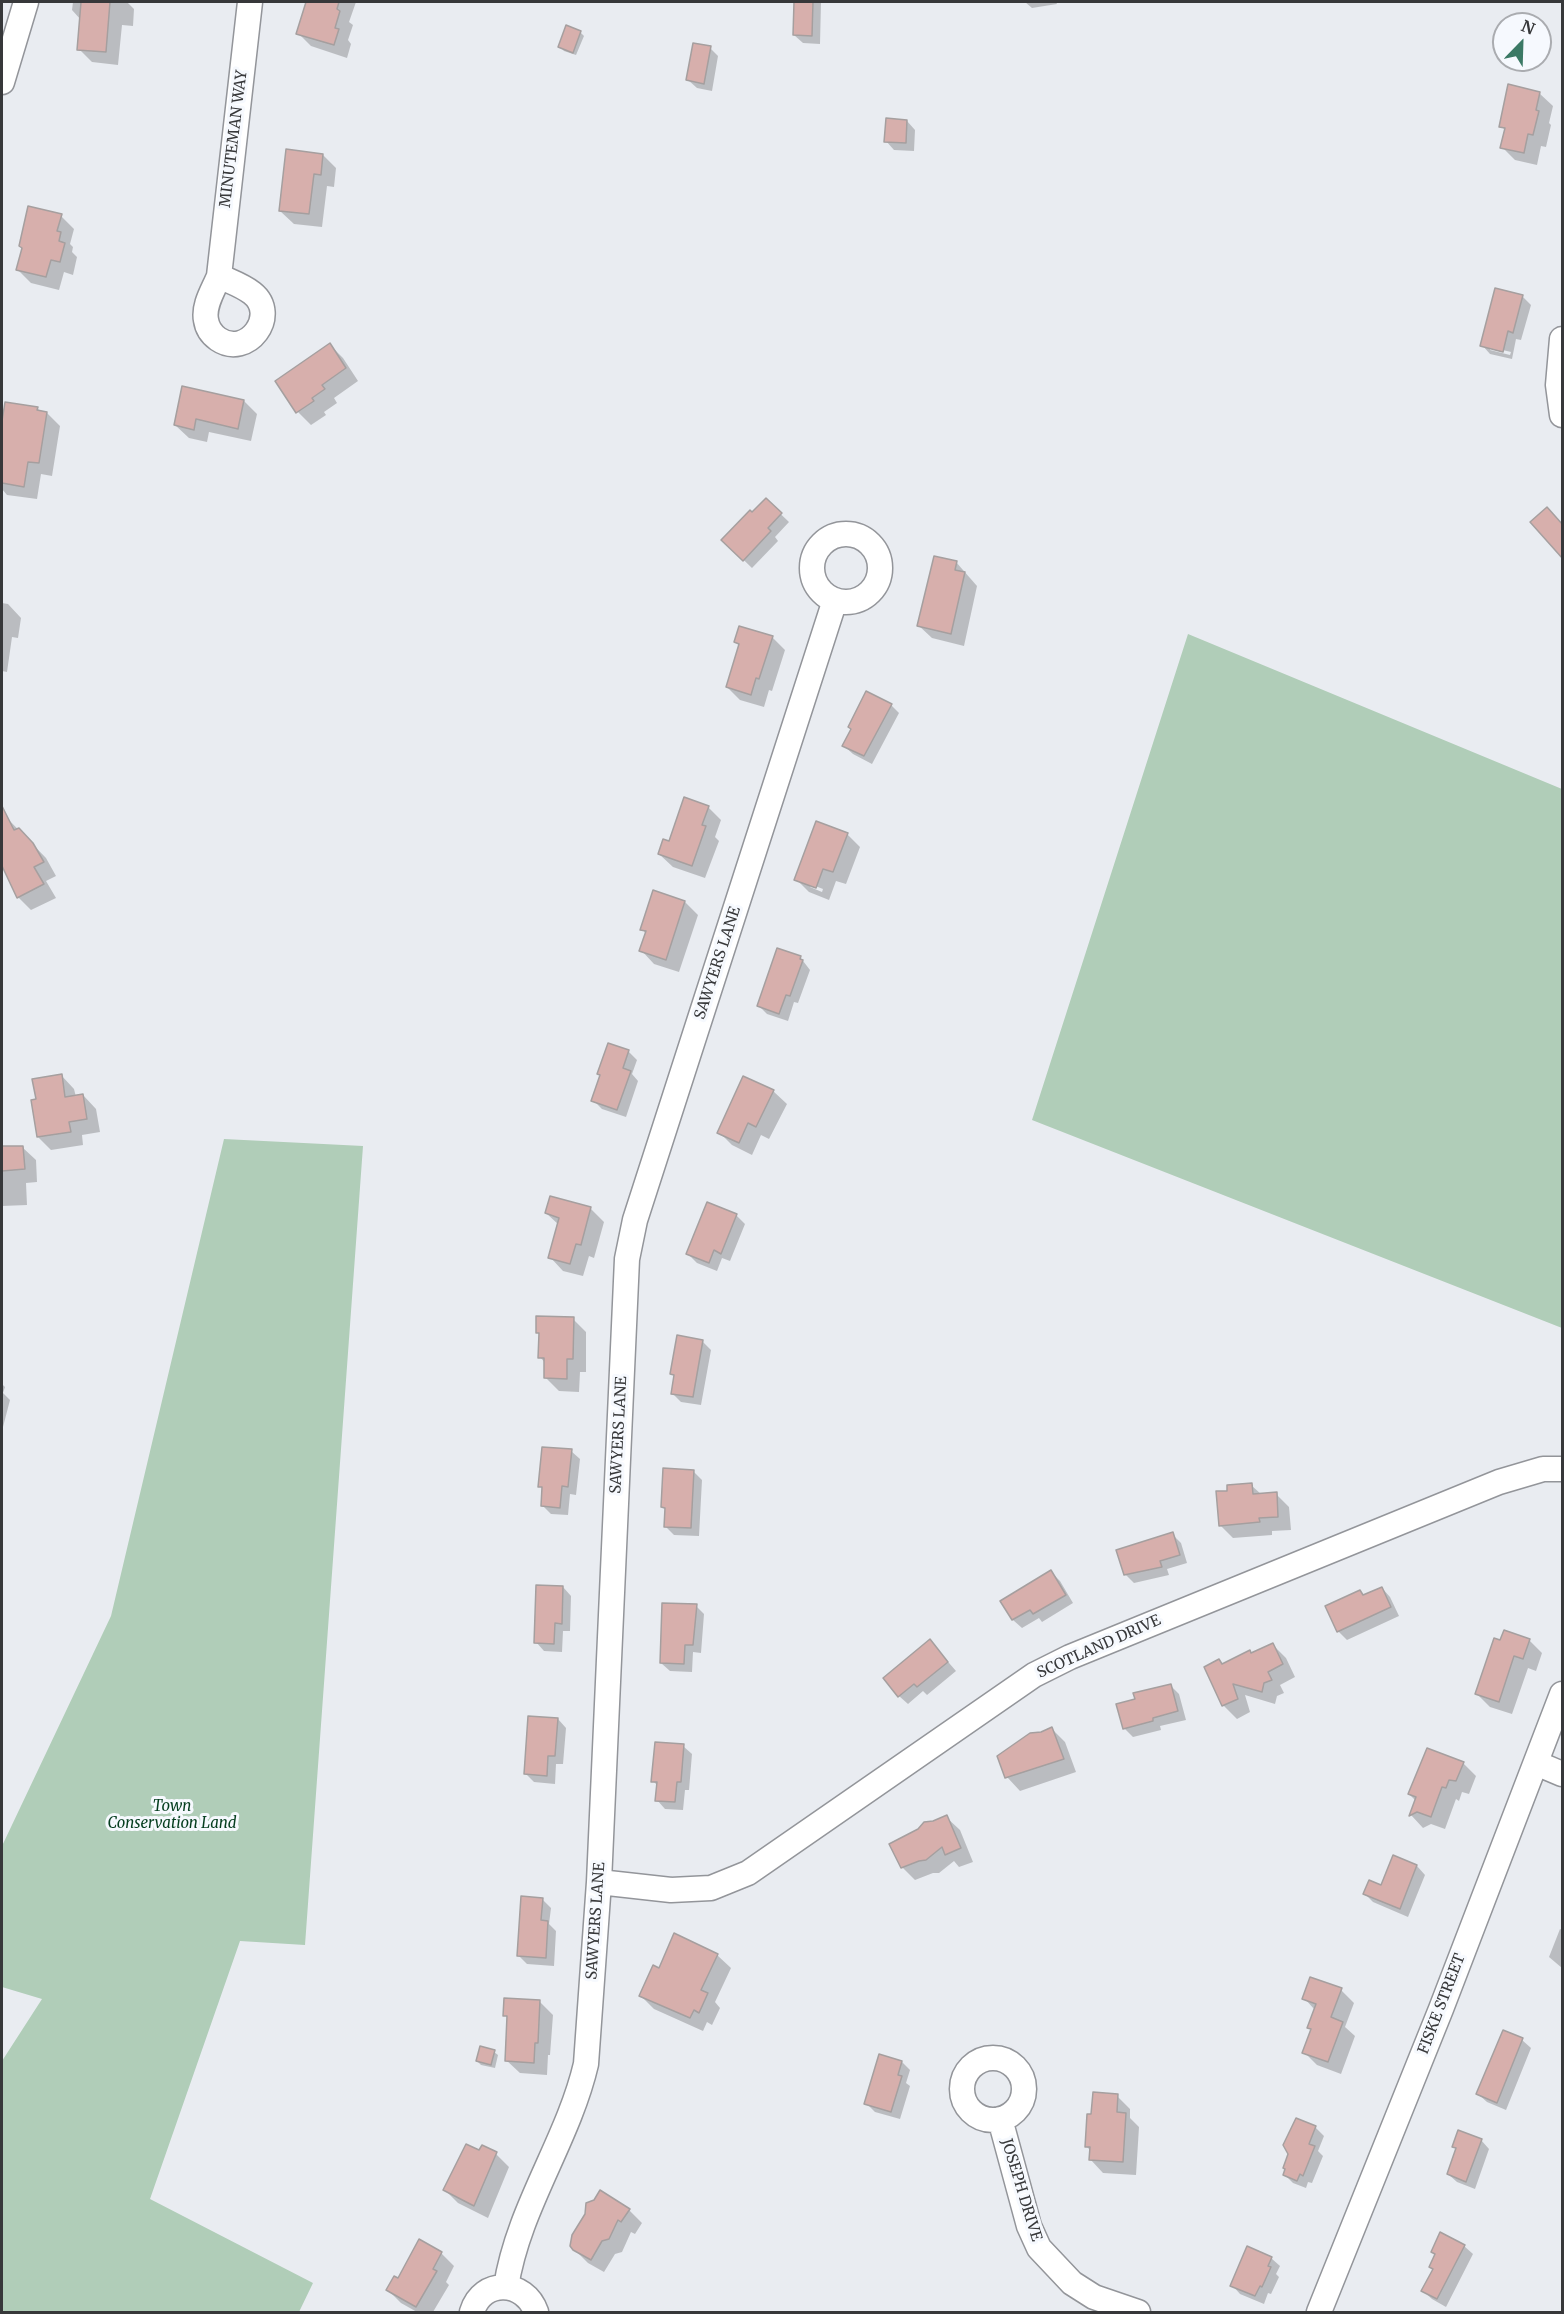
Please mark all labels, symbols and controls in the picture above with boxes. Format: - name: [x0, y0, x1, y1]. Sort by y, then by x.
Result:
- north arrow: [1492, 12, 1552, 72]
- text: N: [1519, 16, 1538, 39]
- street label: MINUTEMAN WAY: [217, 69, 251, 209]
- street label: SAWYERS LANE: [691, 904, 745, 1022]
- street label: SAWYERS LANE: [607, 1376, 631, 1494]
- street label: SCOTLAND DRIVE: [1034, 1612, 1164, 1682]
- park label: Town Conservation Land: [107, 1798, 237, 1833]
- street label: SAWYERS LANE: [583, 1862, 609, 1980]
- street label: FISKE STREET: [1415, 1951, 1469, 2057]
- street label: JOSEPH DRIVE: [997, 2137, 1045, 2243]

